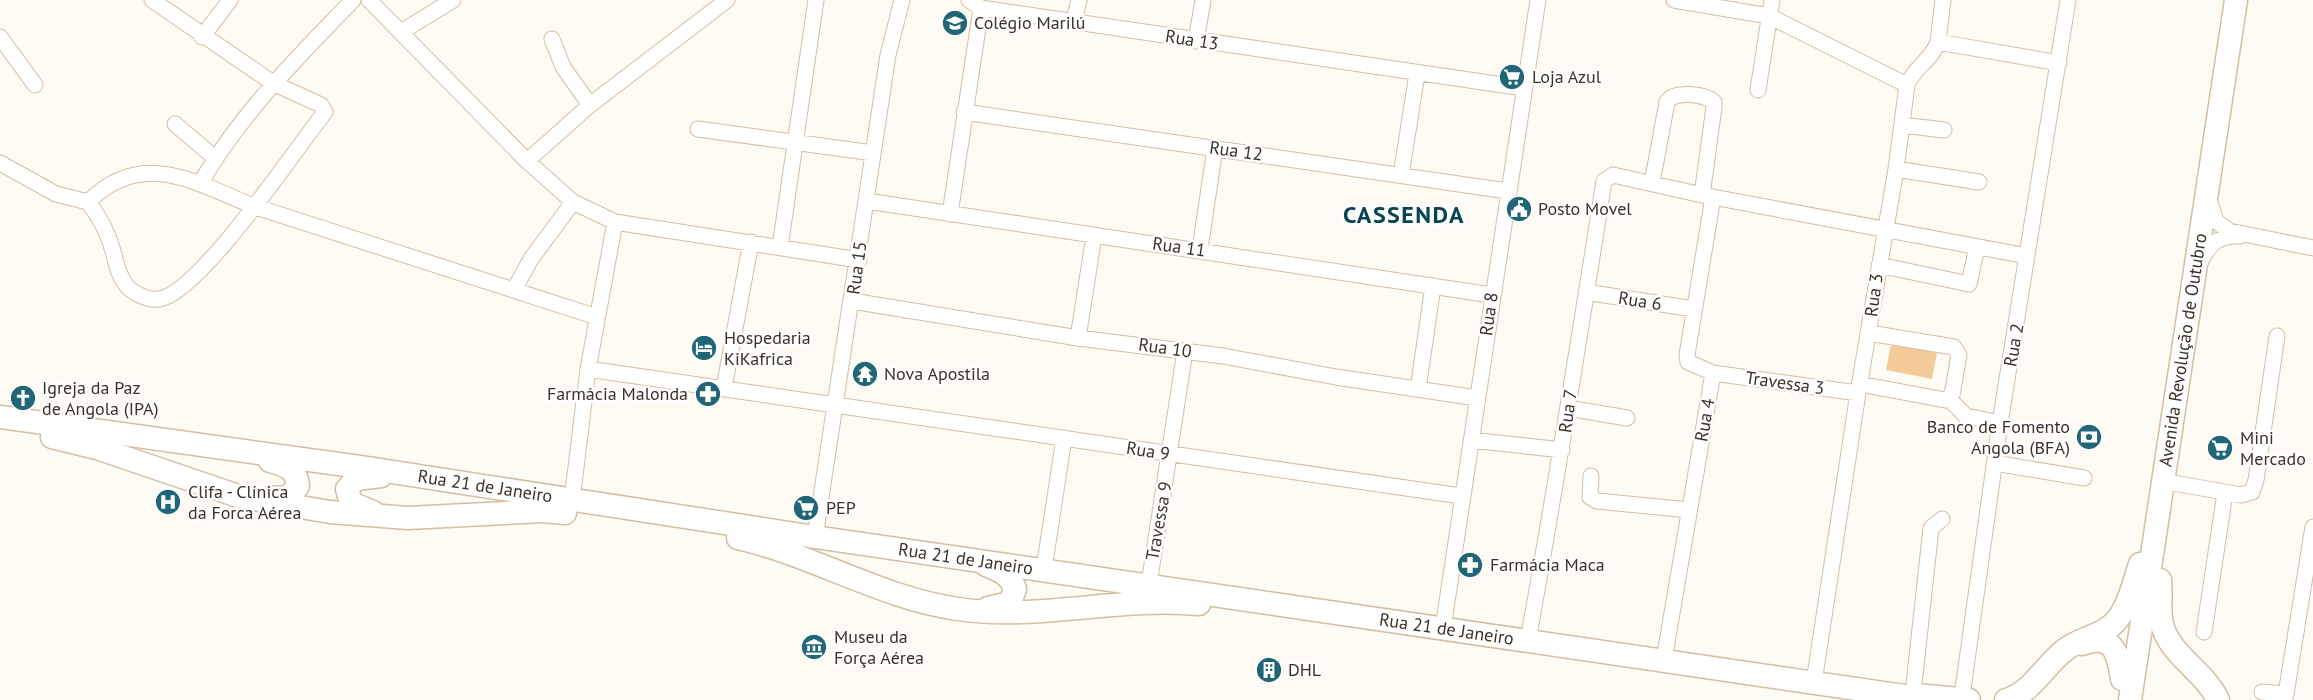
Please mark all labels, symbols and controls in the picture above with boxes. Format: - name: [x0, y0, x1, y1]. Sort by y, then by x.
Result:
- school or university icon: Colégio Marilú: [940, 8, 970, 38]
- place label: Colégio Marilú: [974, 11, 1086, 34]
- street label: Rua 13: [1164, 24, 1220, 55]
- supermarket icon: Loja Azul: [1497, 62, 1527, 92]
- place label: Loja Azul: [1532, 65, 1602, 88]
- street label: Rua 12: [1208, 135, 1264, 166]
- public building icon: Posto Movel: [1504, 194, 1534, 224]
- place label: Posto Movel: [1538, 197, 1632, 220]
- district label: CASSENDA: [1343, 199, 1465, 230]
- street label: Rua 11: [1151, 231, 1207, 262]
- street label: Avenida Revolução de Outubro: [2153, 232, 2212, 468]
- street label: Rua 15: [841, 240, 872, 296]
- street label: Rua 3: [1859, 272, 1888, 318]
- street label: Rua 6: [1617, 286, 1663, 315]
- street label: Rua 8: [1474, 291, 1503, 337]
- street label: Rua 2: [1998, 321, 2029, 368]
- place label: Hospedaria KiKafrica: [724, 326, 811, 370]
- street label: Rua 10: [1137, 332, 1193, 363]
- hotel icon: Hospedaria KiKafrica: [689, 333, 719, 363]
- temple icon: Nova Apostila: [850, 359, 880, 389]
- place label: Nova Apostila: [884, 362, 990, 385]
- street label: Travessa 3: [1744, 366, 1826, 399]
- place label: Igreja da Paz de Angola (IPA): [42, 376, 159, 420]
- pharmacy icon: Farmácia Malonda: [693, 379, 723, 409]
- place label: Farmácia Malonda: [547, 382, 688, 405]
- church icon: Igreja da Paz de Angola (IPA): [8, 383, 38, 413]
- street label: Rua 7: [1553, 388, 1582, 434]
- street label: Rua 4: [1689, 396, 1720, 443]
- place label: Banco de Fomento Angola (BFA): [1927, 415, 2070, 459]
- bank icon: Banco de Fomento Angola (BFA): [2074, 422, 2104, 452]
- place label: Mini Mercado: [2240, 426, 2306, 470]
- supermarket icon: Mini Mercado: [2205, 433, 2235, 463]
- street label: Rua 9: [1125, 436, 1171, 465]
- street label: Rua 21 de Janeiro: [416, 464, 554, 507]
- place label: Clifa - Clínica da Forca Aérea: [188, 480, 301, 524]
- street label: Travessa 9: [1140, 480, 1177, 562]
- hospital icon: Clifa - Clínica da Forca Aérea: [153, 487, 183, 517]
- supermarket icon: PEP: [791, 493, 821, 523]
- place label: PEP: [826, 496, 856, 519]
- street label: Rua 21 de Janeiro: [897, 537, 1035, 580]
- pharmacy icon: Farmácia Maca: [1455, 550, 1485, 580]
- place label: Farmácia Maca: [1490, 553, 1605, 576]
- street label: Rua 21 de Janeiro: [1378, 607, 1515, 650]
- place label: Museu da Força Aérea: [834, 625, 924, 669]
- museum icon: Museu da Força Aérea: [799, 632, 829, 662]
- building icon: DHL: [1254, 655, 1284, 685]
- place label: DHL: [1288, 658, 1321, 681]

